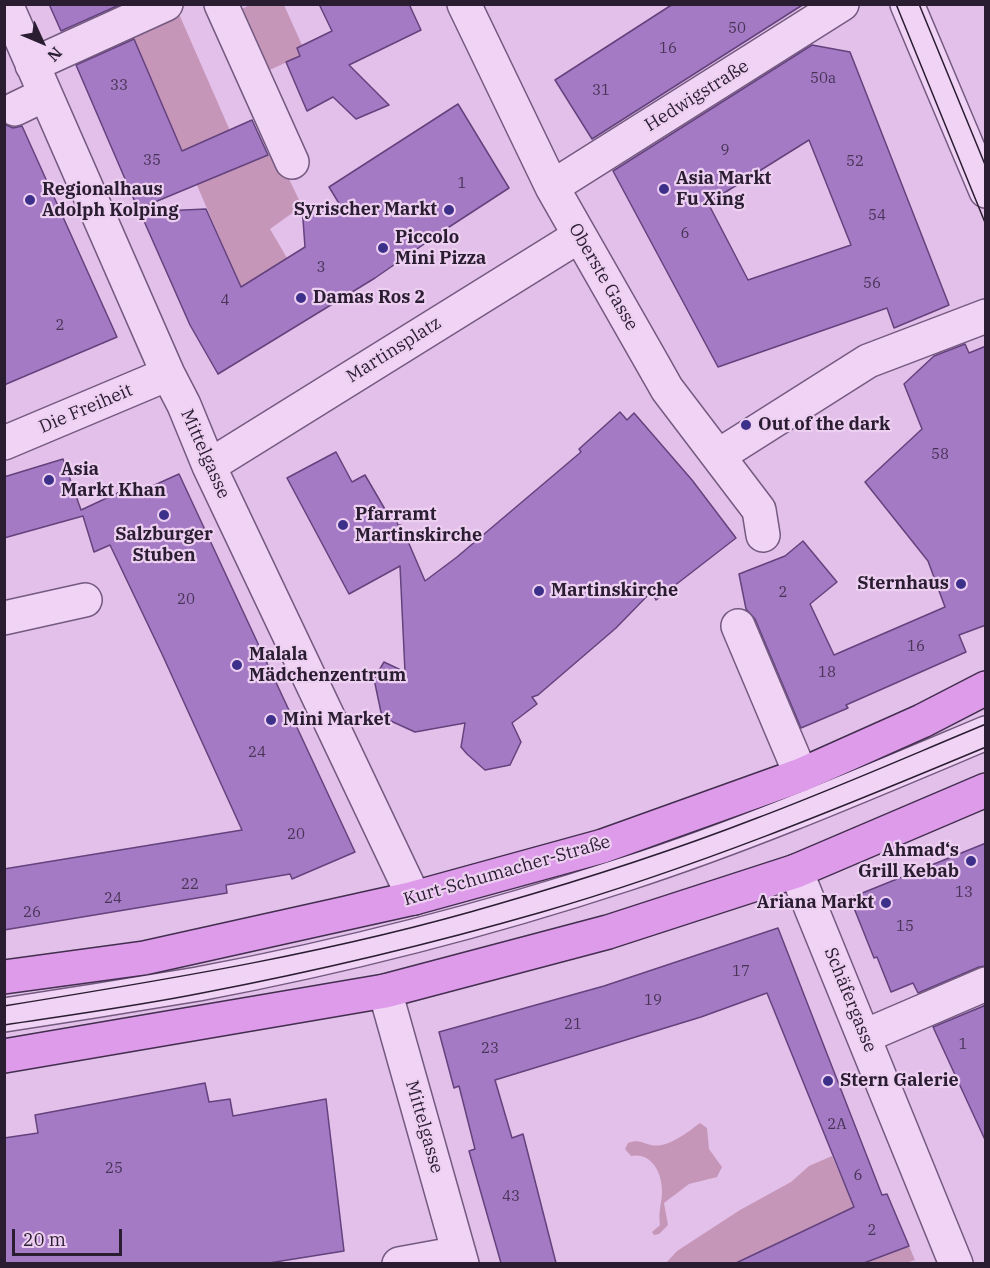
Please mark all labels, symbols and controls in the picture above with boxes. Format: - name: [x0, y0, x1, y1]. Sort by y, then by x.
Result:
- north arrow: [12, 12, 72, 72]
- house number: 50: [728, 20, 746, 38]
- house number: 16: [659, 40, 677, 58]
- text: N: [43, 43, 67, 66]
- street label: Hedwigstraße: [641, 55, 753, 137]
- house number: 50a: [810, 70, 836, 88]
- house number: 33: [110, 77, 128, 95]
- house number: 31: [592, 82, 610, 100]
- house number: 9: [721, 142, 729, 160]
- house number: 35: [143, 152, 161, 170]
- house number: 52: [846, 153, 864, 171]
- place label: Asia Markt Fu Xing: [676, 168, 771, 210]
- house number: 1: [458, 175, 466, 193]
- place label: Regionalhaus Adolph Kolping: [42, 179, 179, 222]
- marker: Asia Markt Fu Xing: [657, 182, 671, 196]
- marker: Regionalhaus Adolph Kolping: [23, 193, 37, 207]
- place label: Syrischer Markt: [294, 199, 437, 221]
- marker: Syrischer Markt: [442, 203, 456, 217]
- house number: 54: [868, 207, 886, 225]
- street label: Oberste Gasse: [564, 219, 642, 335]
- house number: 6: [681, 225, 689, 243]
- place label: Piccolo Mini Pizza: [395, 227, 486, 270]
- marker: Piccolo Mini Pizza: [376, 241, 390, 255]
- house number: 3: [317, 259, 325, 277]
- house number: 56: [863, 275, 881, 293]
- place label: Damas Ros 2: [313, 287, 425, 309]
- marker: Damas Ros 2: [294, 291, 308, 305]
- house number: 4: [221, 292, 229, 310]
- street label: Martinsplatz: [343, 312, 445, 388]
- house number: 2: [56, 317, 64, 335]
- street label: Die Freiheit: [36, 380, 136, 438]
- street label: Mittelgasse: [176, 406, 234, 502]
- place label: Out of the dark: [758, 414, 890, 436]
- marker: Out of the dark: [739, 418, 753, 432]
- house number: 58: [931, 446, 949, 464]
- place label: Asia Markt Khan: [61, 459, 166, 502]
- marker: Asia Markt Khan: [42, 473, 56, 487]
- place label: Pfarramt Martinskirche: [355, 504, 482, 546]
- marker: Salzburger Stuben: [157, 508, 171, 522]
- marker: Pfarramt Martinskirche: [336, 518, 350, 532]
- place label: Salzburger Stuben: [115, 524, 213, 566]
- place label: Sternhaus: [857, 573, 949, 595]
- marker: Sternhaus: [954, 577, 968, 591]
- place label: Martinskirche: [551, 580, 678, 602]
- marker: Martinskirche: [532, 584, 546, 598]
- house number: 2: [779, 584, 787, 602]
- house number: 20: [177, 591, 195, 609]
- house number: 16: [907, 638, 925, 656]
- place label: Malala Mädchenzentrum: [249, 644, 406, 686]
- marker: Malala Mädchenzentrum: [230, 658, 244, 672]
- house number: 18: [818, 664, 836, 682]
- place label: Mini Market: [283, 709, 390, 731]
- marker: Mini Market: [264, 713, 278, 727]
- house number: 24: [248, 744, 266, 762]
- house number: 20: [287, 826, 305, 844]
- street label: Kurt-Schumacher-Straße: [401, 831, 613, 911]
- place label: Ahmad‘s Grill Kebab: [858, 840, 959, 882]
- marker: Ahmad‘s Grill Kebab: [964, 854, 978, 868]
- house number: 22: [181, 876, 199, 894]
- house number: 13: [955, 884, 973, 902]
- house number: 24: [104, 890, 122, 908]
- place label: Ariana Markt: [757, 892, 874, 914]
- marker: Ariana Markt: [879, 896, 893, 910]
- house number: 26: [23, 904, 41, 922]
- house number: 15: [896, 918, 914, 936]
- street label: Schäfergasse: [819, 944, 881, 1056]
- house number: 17: [732, 963, 750, 981]
- house number: 19: [644, 992, 662, 1010]
- house number: 21: [564, 1016, 582, 1034]
- house number: 1: [959, 1036, 967, 1054]
- house number: 23: [481, 1040, 499, 1058]
- place label: Stern Galerie: [840, 1070, 959, 1092]
- marker: Stern Galerie: [821, 1074, 835, 1088]
- street label: Mittelgasse: [400, 1078, 448, 1176]
- house number: 2A: [827, 1116, 847, 1134]
- house number: 25: [105, 1160, 123, 1178]
- house number: 6: [854, 1167, 862, 1185]
- house number: 43: [502, 1188, 520, 1206]
- scale bar: [15, 1217, 124, 1255]
- house number: 2: [868, 1222, 876, 1240]
- text: 20 m: [23, 1228, 66, 1251]

